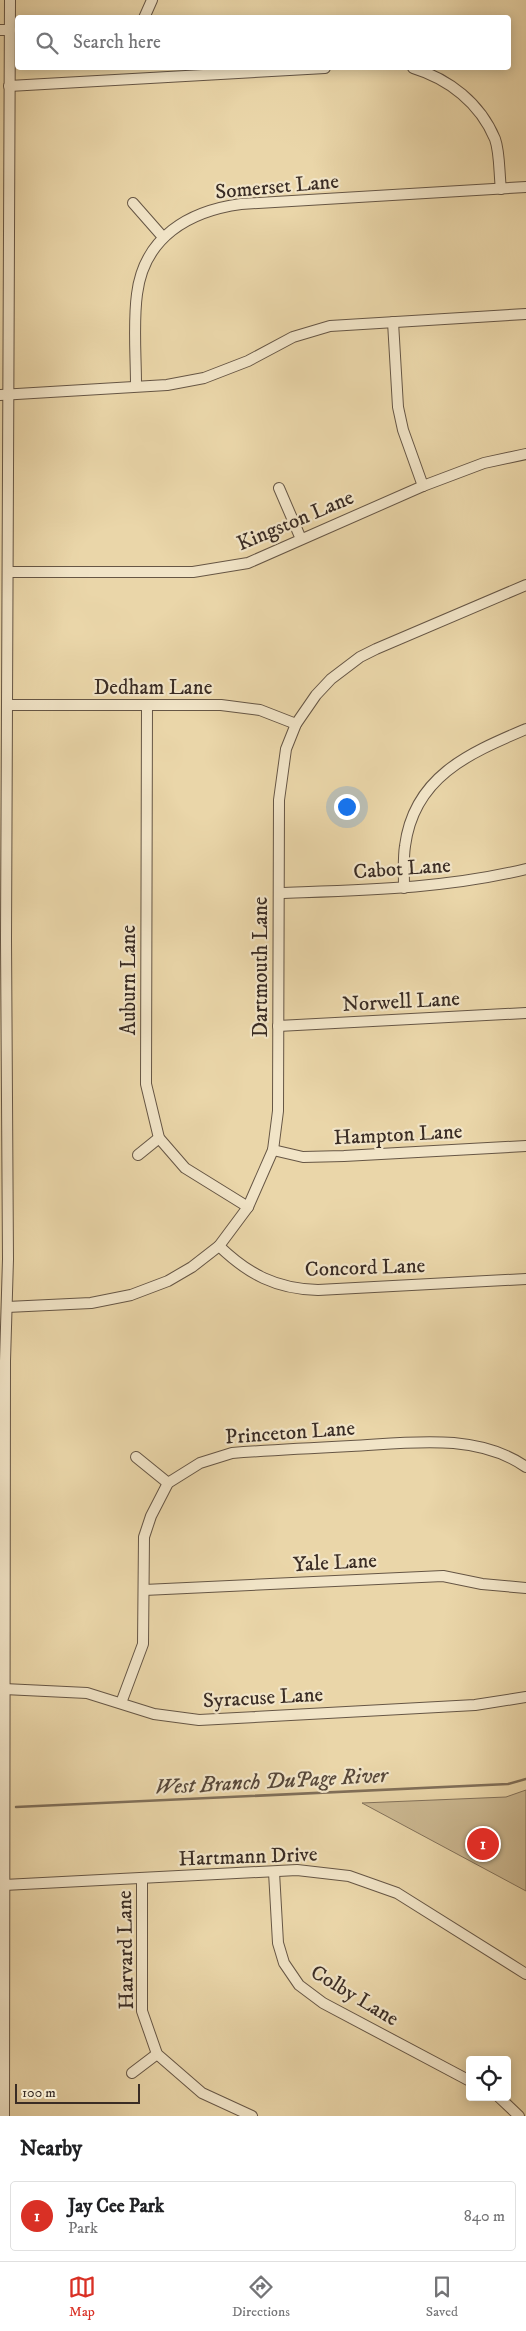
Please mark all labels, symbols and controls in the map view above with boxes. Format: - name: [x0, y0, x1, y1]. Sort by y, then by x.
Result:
- search box: [15, 15, 511, 70]
- icon: search: [33, 29, 61, 57]
- text: Search here: [73, 31, 161, 54]
- street label: Somerset Lane: [214, 169, 340, 205]
- street label: Kingston Lane: [233, 485, 358, 557]
- street label: Dedham Lane: [94, 675, 213, 701]
- your location: [334, 794, 360, 820]
- street label: Cabot Lane: [352, 853, 452, 885]
- street label: Dartmouth Lane: [248, 896, 274, 1038]
- street label: Auburn Lane: [116, 924, 142, 1035]
- street label: Norwell Lane: [342, 986, 461, 1018]
- street label: Hampton Lane: [333, 1119, 463, 1151]
- street label: Concord Lane: [304, 1253, 426, 1283]
- street label: Princeton Lane: [224, 1415, 356, 1451]
- street label: Yale Lane: [292, 1548, 378, 1578]
- street label: Syracuse Lane: [202, 1682, 324, 1714]
- water label: West Branch DuPage River: [154, 1762, 390, 1801]
- pin: 1: [467, 1825, 499, 1863]
- street label: Hartmann Drive: [178, 1842, 318, 1872]
- street label: Harvard Lane: [112, 1890, 140, 2010]
- street label: Colby Lane: [306, 1959, 404, 2032]
- map controls: [466, 2056, 511, 2101]
- button: locate: [466, 2056, 511, 2101]
- scale bar: [15, 2081, 140, 2104]
- text: 100 m: [22, 2084, 56, 2102]
- text: Nearby: [20, 2136, 82, 2162]
- text: Jay Cee Park: [68, 2195, 164, 2218]
- text: 1: [34, 2206, 40, 2226]
- text: 840 m: [464, 2206, 505, 2226]
- text: Park: [68, 2218, 98, 2238]
- tab: Map: [68, 2273, 96, 2321]
- tab: Directions: [232, 2273, 290, 2321]
- tab: Saved: [426, 2273, 458, 2321]

